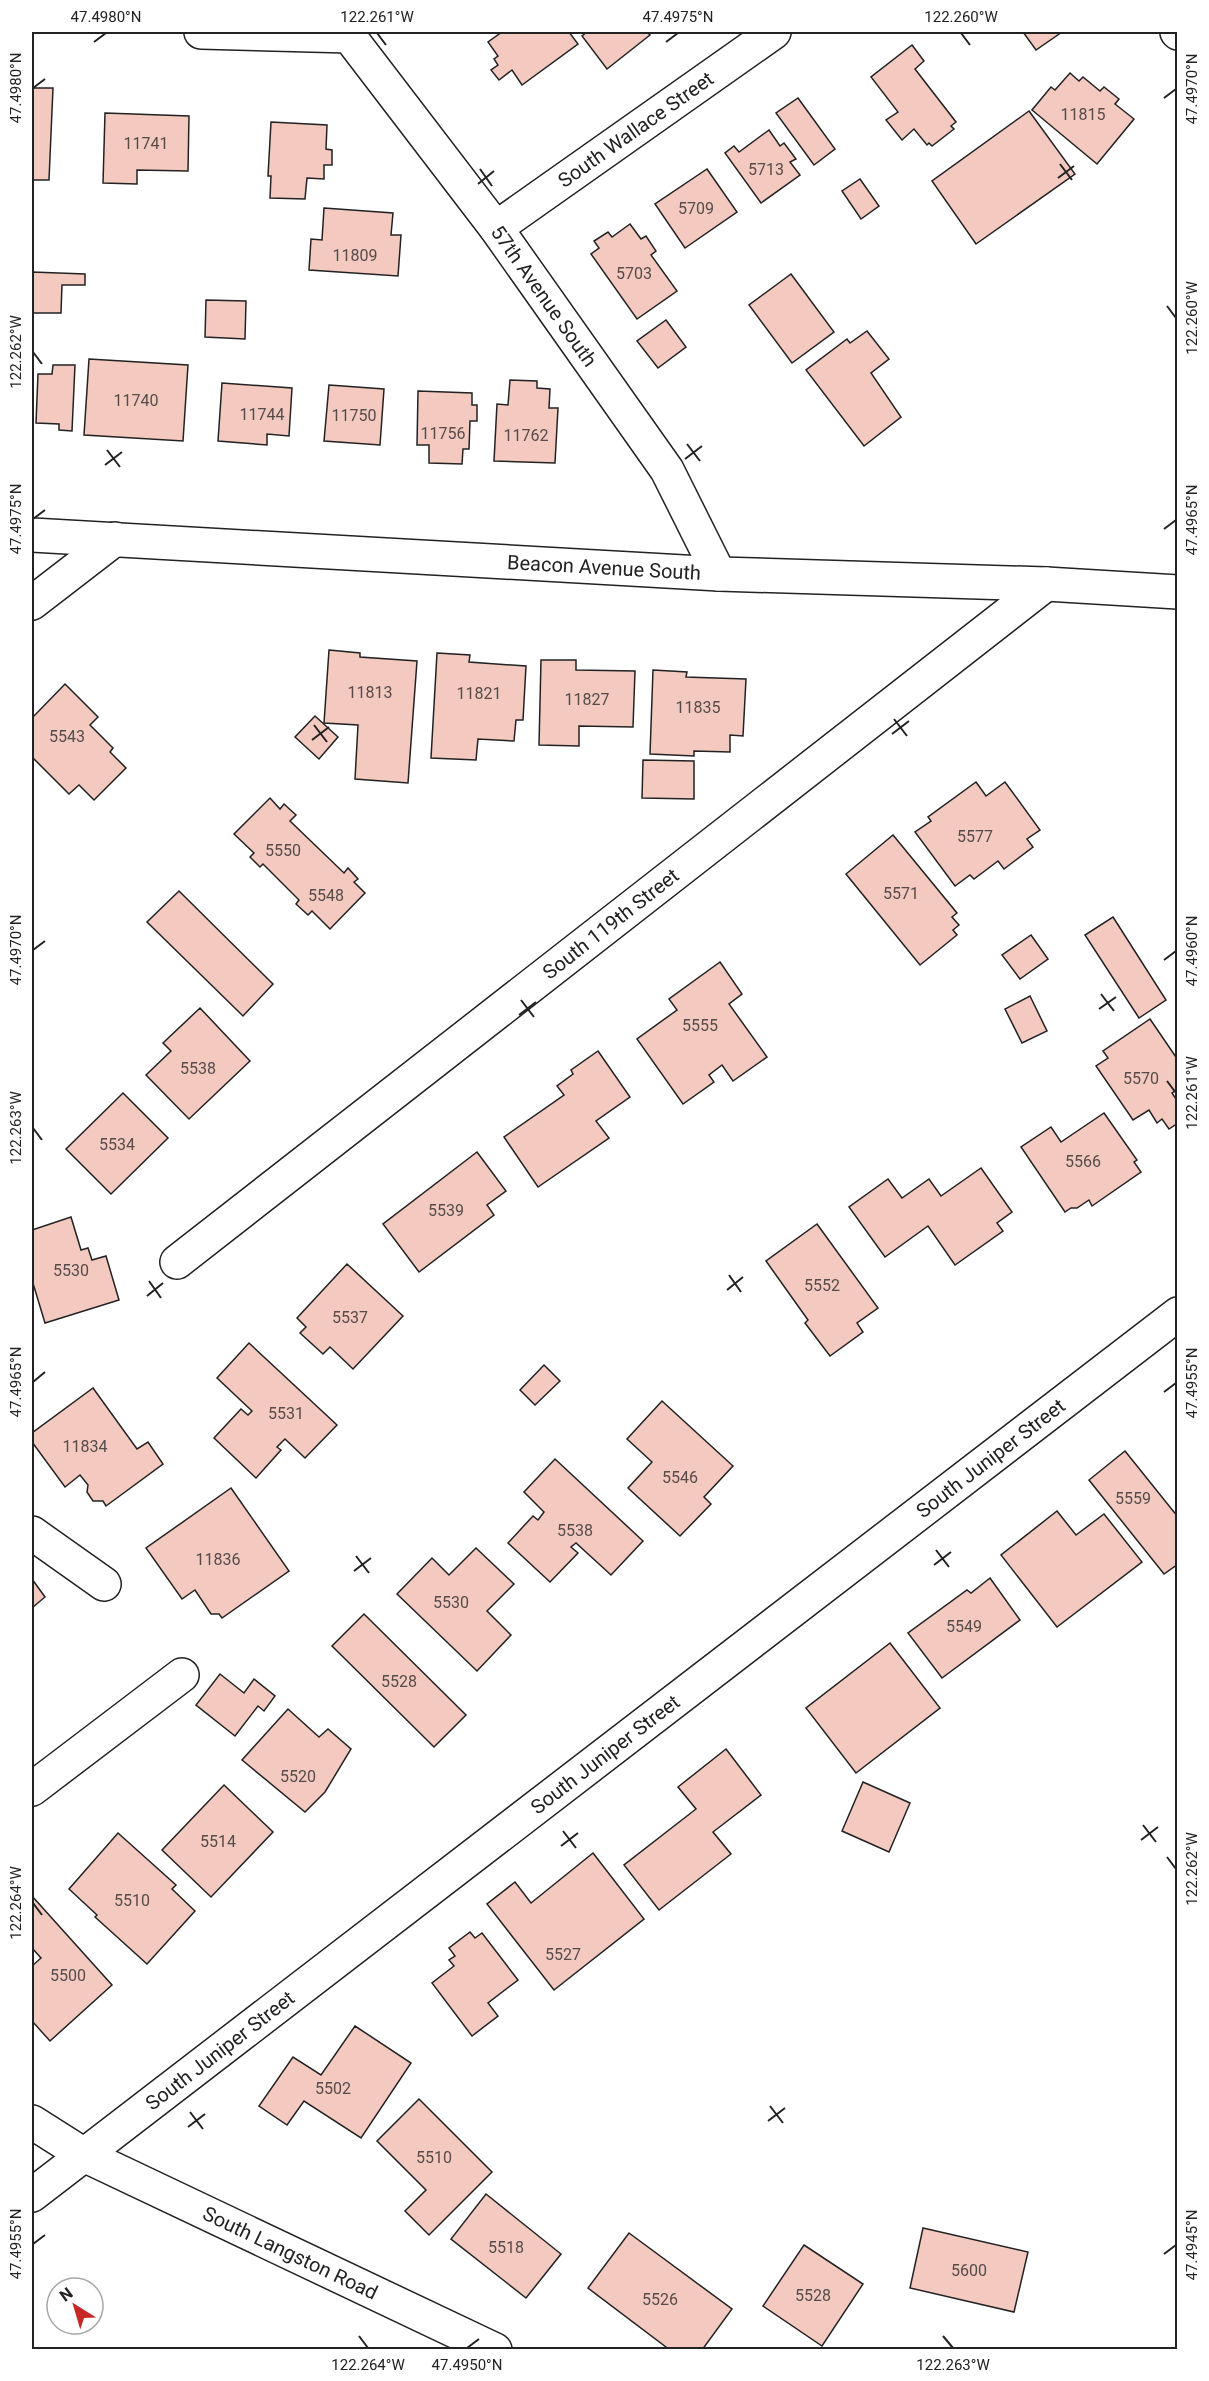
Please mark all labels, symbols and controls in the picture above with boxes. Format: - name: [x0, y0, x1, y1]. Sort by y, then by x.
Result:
- text: 47.4980°N: [71, 8, 141, 26]
- text: 122.261°W: [340, 8, 414, 26]
- text: 47.4975°N: [643, 8, 713, 26]
- text: 122.260°W: [924, 8, 998, 26]
- text: 47.4980°N: [7, 53, 25, 123]
- text: 47.4970°N: [1183, 54, 1201, 124]
- street label: South Wallace Street: [553, 66, 718, 192]
- house number: 11815: [1061, 105, 1105, 124]
- house number: 11741: [124, 134, 168, 153]
- house number: 5713: [748, 160, 784, 179]
- house number: 5709: [678, 199, 714, 218]
- street label: 57th Avenue South: [486, 221, 602, 371]
- house number: 11809: [333, 246, 377, 265]
- house number: 5703: [616, 264, 652, 283]
- text: 122.260°W: [1183, 281, 1201, 355]
- text: 122.262°W: [7, 315, 25, 389]
- house number: 11740: [114, 391, 158, 410]
- house number: 11744: [240, 405, 284, 424]
- house number: 11750: [332, 406, 376, 425]
- house number: 11756: [421, 424, 465, 443]
- house number: 11762: [504, 426, 548, 445]
- text: 47.4975°N: [7, 484, 25, 554]
- text: 47.4965°N: [1183, 485, 1201, 555]
- street label: Beacon Avenue South: [506, 550, 702, 585]
- house number: 11813: [348, 683, 392, 702]
- house number: 11821: [457, 684, 501, 703]
- house number: 11827: [565, 690, 609, 709]
- house number: 11835: [676, 698, 720, 717]
- house number: 5543: [49, 727, 85, 746]
- house number: 5577: [957, 827, 993, 846]
- house number: 5550: [265, 841, 301, 860]
- street label: South 119th Street: [538, 863, 683, 984]
- house number: 5571: [883, 884, 919, 903]
- house number: 5548: [308, 886, 344, 905]
- text: 47.4970°N: [7, 915, 25, 985]
- text: 47.4960°N: [1183, 916, 1201, 986]
- house number: 5555: [682, 1016, 718, 1035]
- text: 122.261°W: [1183, 1056, 1201, 1130]
- house number: 5538: [180, 1059, 216, 1078]
- house number: 5570: [1123, 1069, 1159, 1088]
- text: 122.263°W: [7, 1091, 25, 1165]
- house number: 5534: [99, 1135, 135, 1154]
- house number: 5566: [1065, 1152, 1101, 1171]
- house number: 5539: [428, 1201, 464, 1220]
- house number: 5530: [53, 1261, 89, 1280]
- house number: 5552: [804, 1276, 840, 1295]
- house number: 5537: [332, 1308, 368, 1327]
- text: 47.4965°N: [7, 1347, 25, 1417]
- text: 47.4955°N: [1183, 1348, 1201, 1418]
- street label: South Juniper Street: [911, 1393, 1070, 1523]
- house number: 5531: [268, 1404, 304, 1423]
- house number: 11834: [63, 1437, 107, 1456]
- house number: 5546: [662, 1468, 698, 1487]
- house number: 5559: [1115, 1489, 1151, 1508]
- house number: 5538: [557, 1521, 593, 1540]
- house number: 11836: [196, 1550, 240, 1569]
- house number: 5530: [433, 1593, 469, 1612]
- house number: 5549: [946, 1617, 982, 1636]
- house number: 5528: [381, 1672, 417, 1691]
- street label: South Juniper Street: [526, 1690, 684, 1819]
- house number: 5520: [280, 1767, 316, 1786]
- house number: 5514: [200, 1832, 236, 1851]
- text: 122.262°W: [1183, 1832, 1201, 1906]
- text: 122.264°W: [7, 1866, 25, 1940]
- house number: 5510: [114, 1891, 150, 1910]
- house number: 5527: [545, 1945, 581, 1964]
- house number: 5500: [50, 1966, 86, 1985]
- street label: South Juniper Street: [141, 1986, 299, 2115]
- house number: 5502: [315, 2079, 351, 2098]
- house number: 5510: [416, 2148, 452, 2167]
- street label: South Langston Road: [199, 2201, 382, 2305]
- text: 47.4955°N: [7, 2209, 25, 2279]
- text: 47.4945°N: [1183, 2210, 1201, 2280]
- house number: 5518: [488, 2238, 524, 2257]
- house number: 5600: [951, 2261, 987, 2280]
- north arrow: [45, 2276, 105, 2336]
- text: N: [56, 2283, 77, 2305]
- house number: 5528: [795, 2286, 831, 2305]
- house number: 5526: [642, 2290, 678, 2309]
- text: 122.264°W: [331, 2356, 405, 2374]
- text: 47.4950°N: [432, 2356, 502, 2374]
- text: 122.263°W: [916, 2356, 990, 2374]

